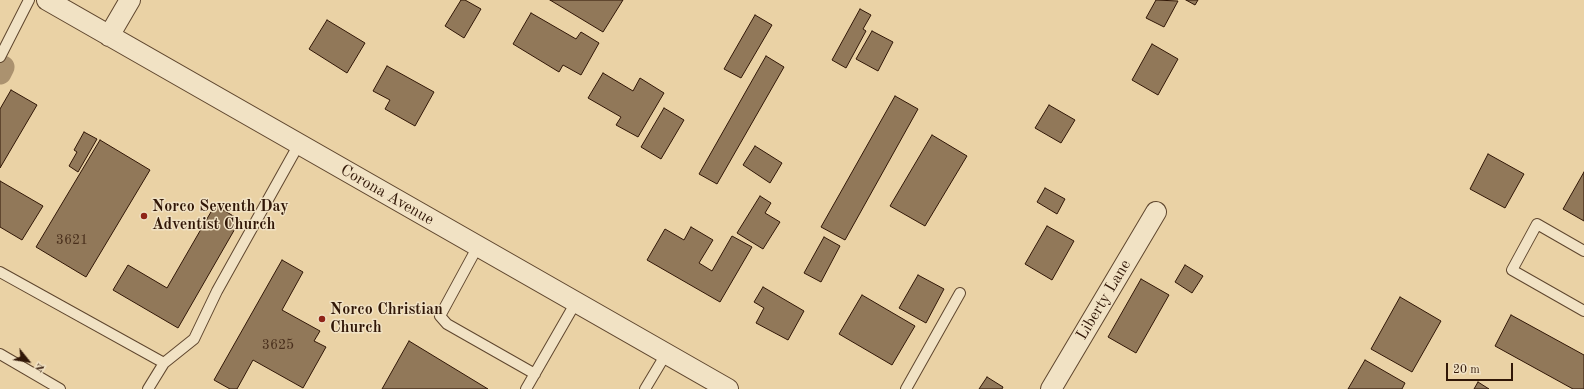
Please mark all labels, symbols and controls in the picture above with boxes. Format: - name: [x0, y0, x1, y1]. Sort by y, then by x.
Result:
- street label: Corona Avenue: [337, 160, 437, 230]
- place label: Norco Seventh Day Adventist Church: [152, 197, 289, 235]
- marker: Norco Seventh Day Adventist Church: [139, 211, 149, 221]
- house number: 3621: [56, 232, 88, 248]
- street label: Liberty Lane: [1073, 256, 1135, 344]
- place label: Norco Christian Church: [330, 300, 443, 338]
- marker: Norco Christian Church: [317, 314, 327, 324]
- house number: 3625: [262, 337, 294, 353]
- north arrow: [8, 341, 48, 381]
- scale bar: [1448, 355, 1515, 381]
- text: N: [32, 361, 46, 374]
- text: 20 m: [1453, 364, 1480, 376]

